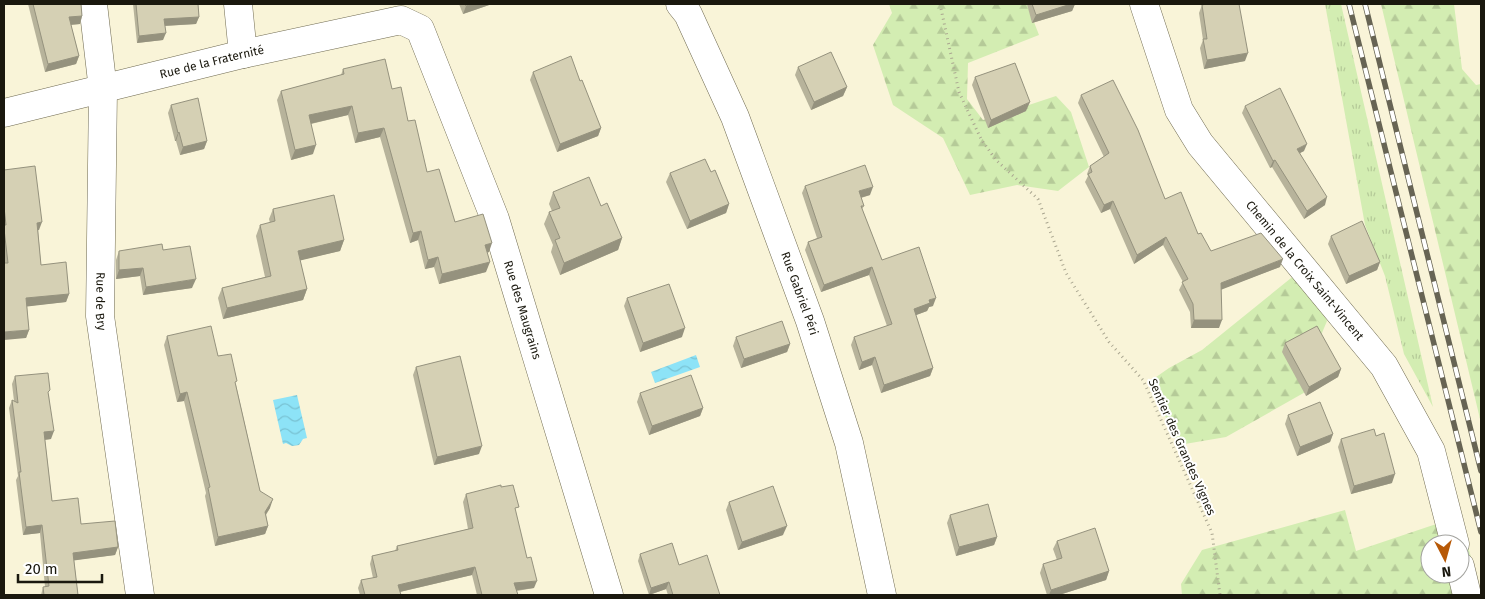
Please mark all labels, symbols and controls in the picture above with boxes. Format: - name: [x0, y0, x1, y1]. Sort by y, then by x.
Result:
- street label: Rue de la Fraternité: [158, 43, 265, 81]
- street label: Chemin de la Croix Saint-Vincent: [1243, 198, 1367, 344]
- street label: Rue Gabriel Péri: [778, 250, 821, 337]
- street label: Rue des Maugrains: [501, 259, 544, 361]
- street label: Rue de Bry: [93, 272, 109, 332]
- street label: Sentier des Grandes Vignes: [1146, 377, 1219, 518]
- north arrow: [1420, 534, 1470, 584]
- scale bar: [18, 552, 101, 584]
- text: 20 m: [25, 560, 58, 578]
- text: N: [1441, 562, 1452, 580]

